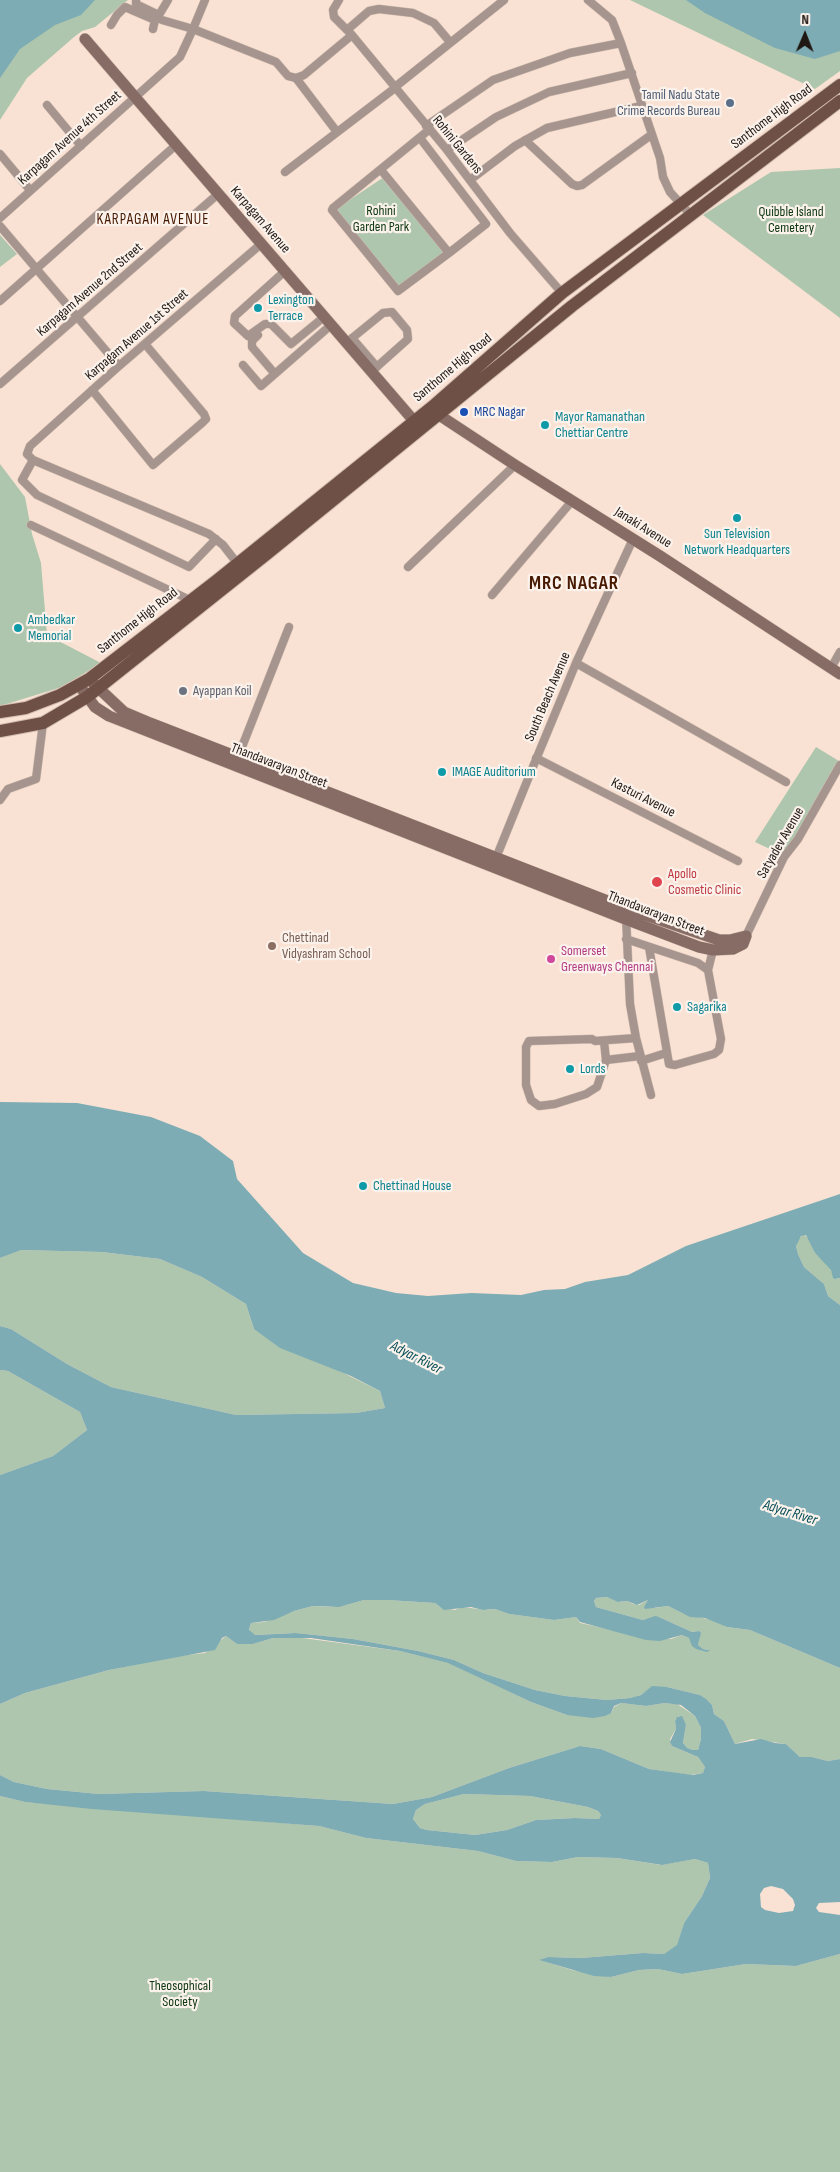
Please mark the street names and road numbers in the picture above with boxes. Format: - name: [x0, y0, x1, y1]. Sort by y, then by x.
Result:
- street label: Santhome High Road: [728, 81, 816, 153]
- street label: Karpagam Avenue 4th Street: [15, 87, 125, 189]
- street label: Rohini Gardens: [428, 112, 486, 178]
- street label: Karpagam Avenue: [226, 183, 294, 257]
- street label: Karpagam Avenue 2nd Street: [34, 239, 146, 341]
- street label: Karpagam Avenue 1st Street: [82, 286, 192, 384]
- street label: Santhome High Road: [410, 330, 496, 406]
- street label: Janaki Avenue: [611, 504, 675, 552]
- street label: Santhome High Road: [95, 584, 181, 658]
- street label: South Beach Avenue: [522, 650, 574, 744]
- street label: Thandavarayan Street: [228, 740, 330, 792]
- street label: Kasturi Avenue: [608, 775, 678, 821]
- street label: Satyadev Avenue: [754, 804, 808, 882]
- street label: Thandavarayan Street: [605, 888, 707, 940]

